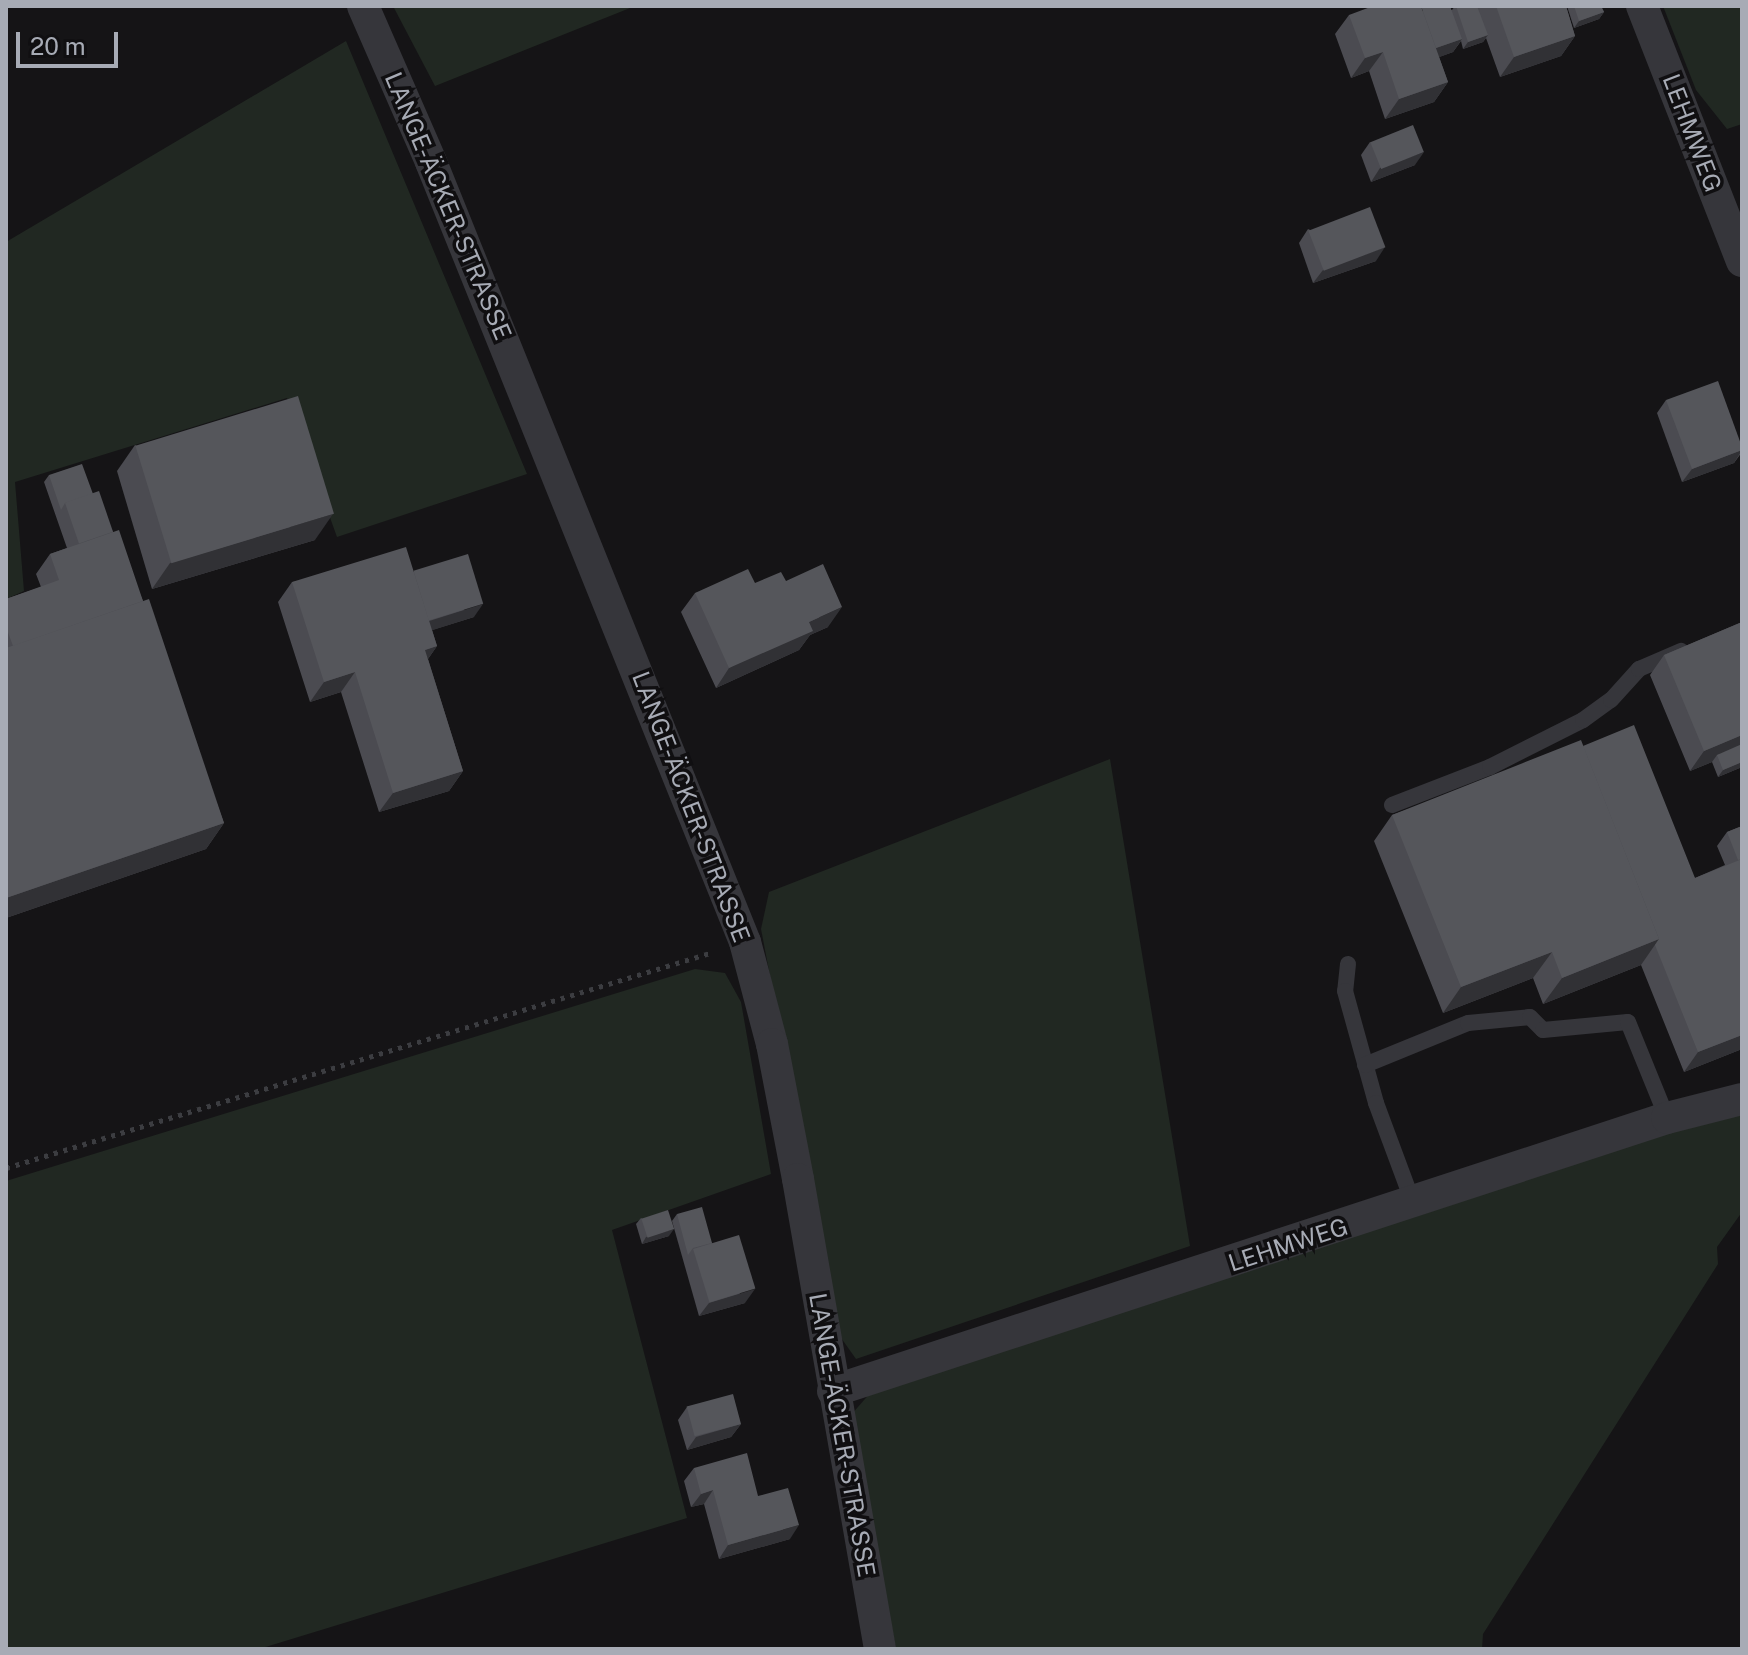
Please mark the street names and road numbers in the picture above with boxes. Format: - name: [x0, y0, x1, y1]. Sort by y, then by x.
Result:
- street label: LANGE-ÄCKER-STRASSE: [379, 68, 517, 344]
- street label: LEHMWEG: [1656, 70, 1728, 196]
- street label: LANGE-ÄCKER-STRASSE: [626, 668, 756, 946]
- street label: LEHMWEG: [1225, 1212, 1351, 1278]
- street label: LANGE-ÄCKER-STRASSE: [803, 1291, 881, 1579]

